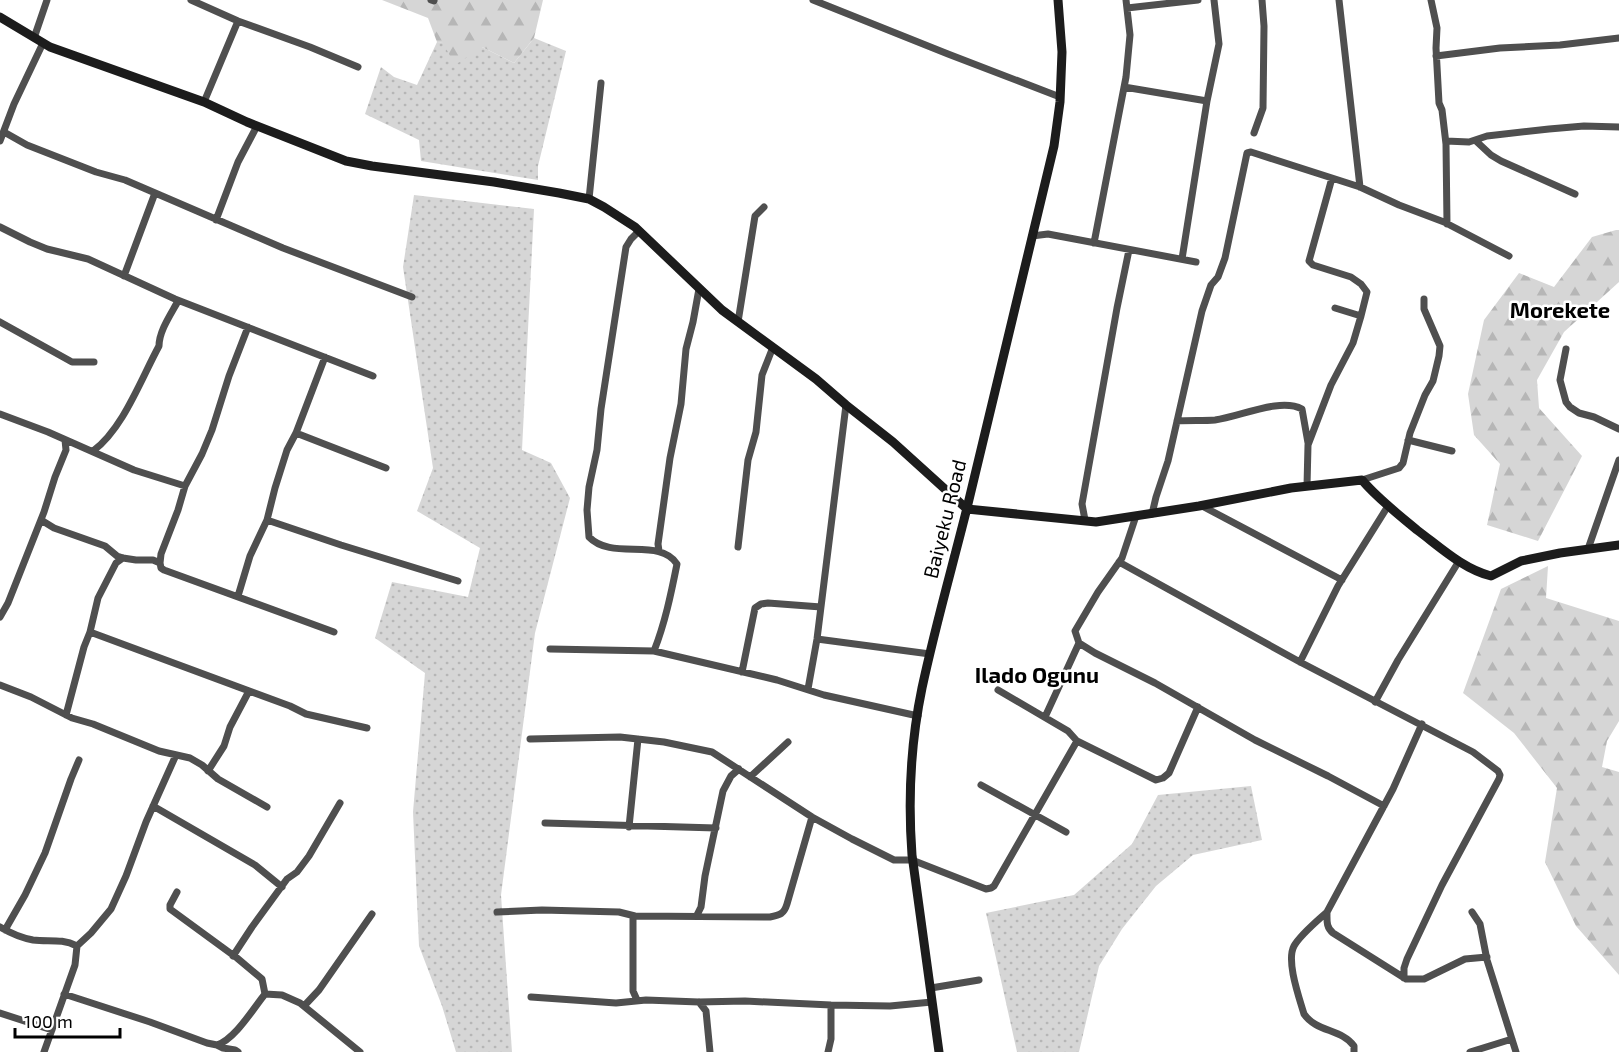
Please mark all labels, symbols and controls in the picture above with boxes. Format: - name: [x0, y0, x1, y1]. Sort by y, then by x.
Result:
- district label: Morekete: [1510, 296, 1610, 322]
- street label: Baiyeku Road: [918, 457, 970, 581]
- district label: Ilado Ogunu: [975, 661, 1099, 687]
- scale bar: [15, 1001, 120, 1039]
- text: 100 m: [24, 1010, 73, 1032]

